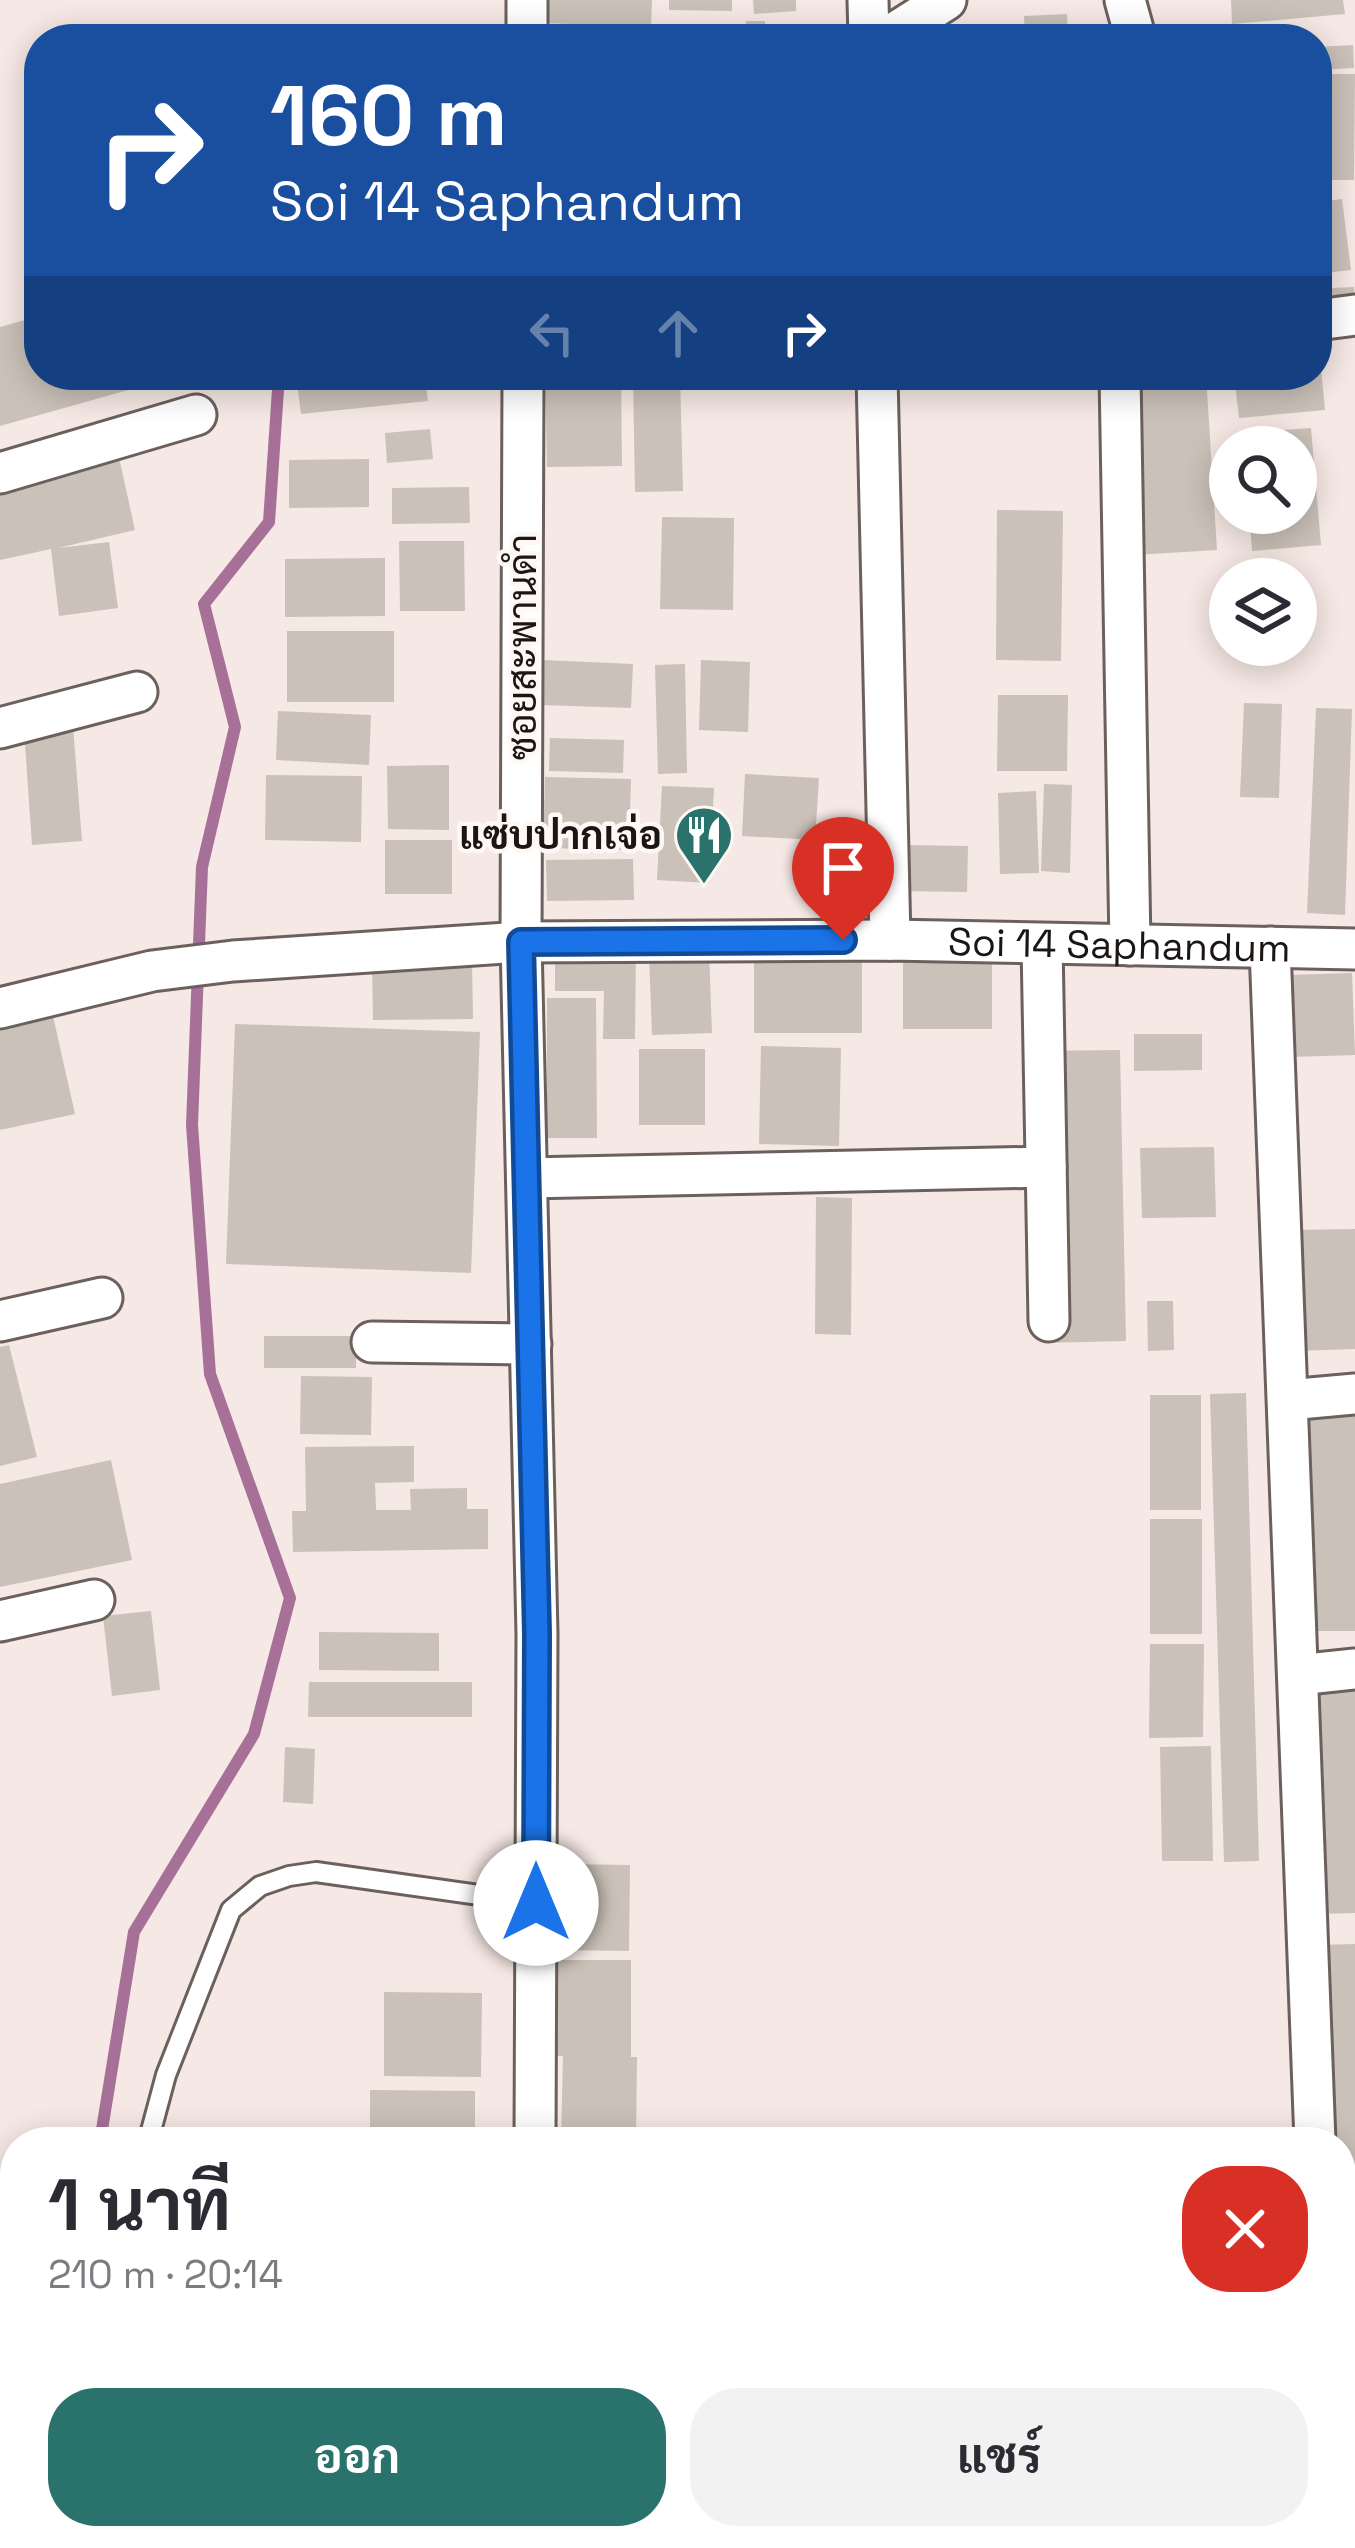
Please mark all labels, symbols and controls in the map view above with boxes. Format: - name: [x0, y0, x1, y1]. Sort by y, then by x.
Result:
- text: 160 m: [270, 62, 507, 170]
- icon: right: [72, 72, 228, 228]
- text: Soi 14 Saphandum: [270, 167, 744, 236]
- icon: left: [519, 300, 585, 366]
- icon: ahead: [645, 300, 711, 366]
- icon: right: [771, 300, 837, 366]
- map controls: [1209, 426, 1317, 666]
- button: search: [1209, 426, 1317, 534]
- street label: ซอยสะพานดำ: [498, 534, 547, 760]
- button: layers: [1209, 558, 1317, 666]
- restaurant icon: แซ่บปากเจ่อ: [673, 804, 735, 886]
- place label: แซ่บปากเจ่อ: [459, 811, 662, 860]
- pin: [792, 817, 894, 940]
- icon: arrive: [810, 835, 876, 901]
- street label: Soi 14 Saphandum: [948, 917, 1291, 972]
- position arrow: [473, 1840, 599, 1966]
- text: 1 นาที: [48, 2159, 231, 2251]
- button: close: [1182, 2166, 1308, 2292]
- text: 210 m · 20:14: [48, 2250, 283, 2299]
- button: ออก: [48, 2388, 666, 2526]
- button: แชร์: [690, 2388, 1308, 2526]

